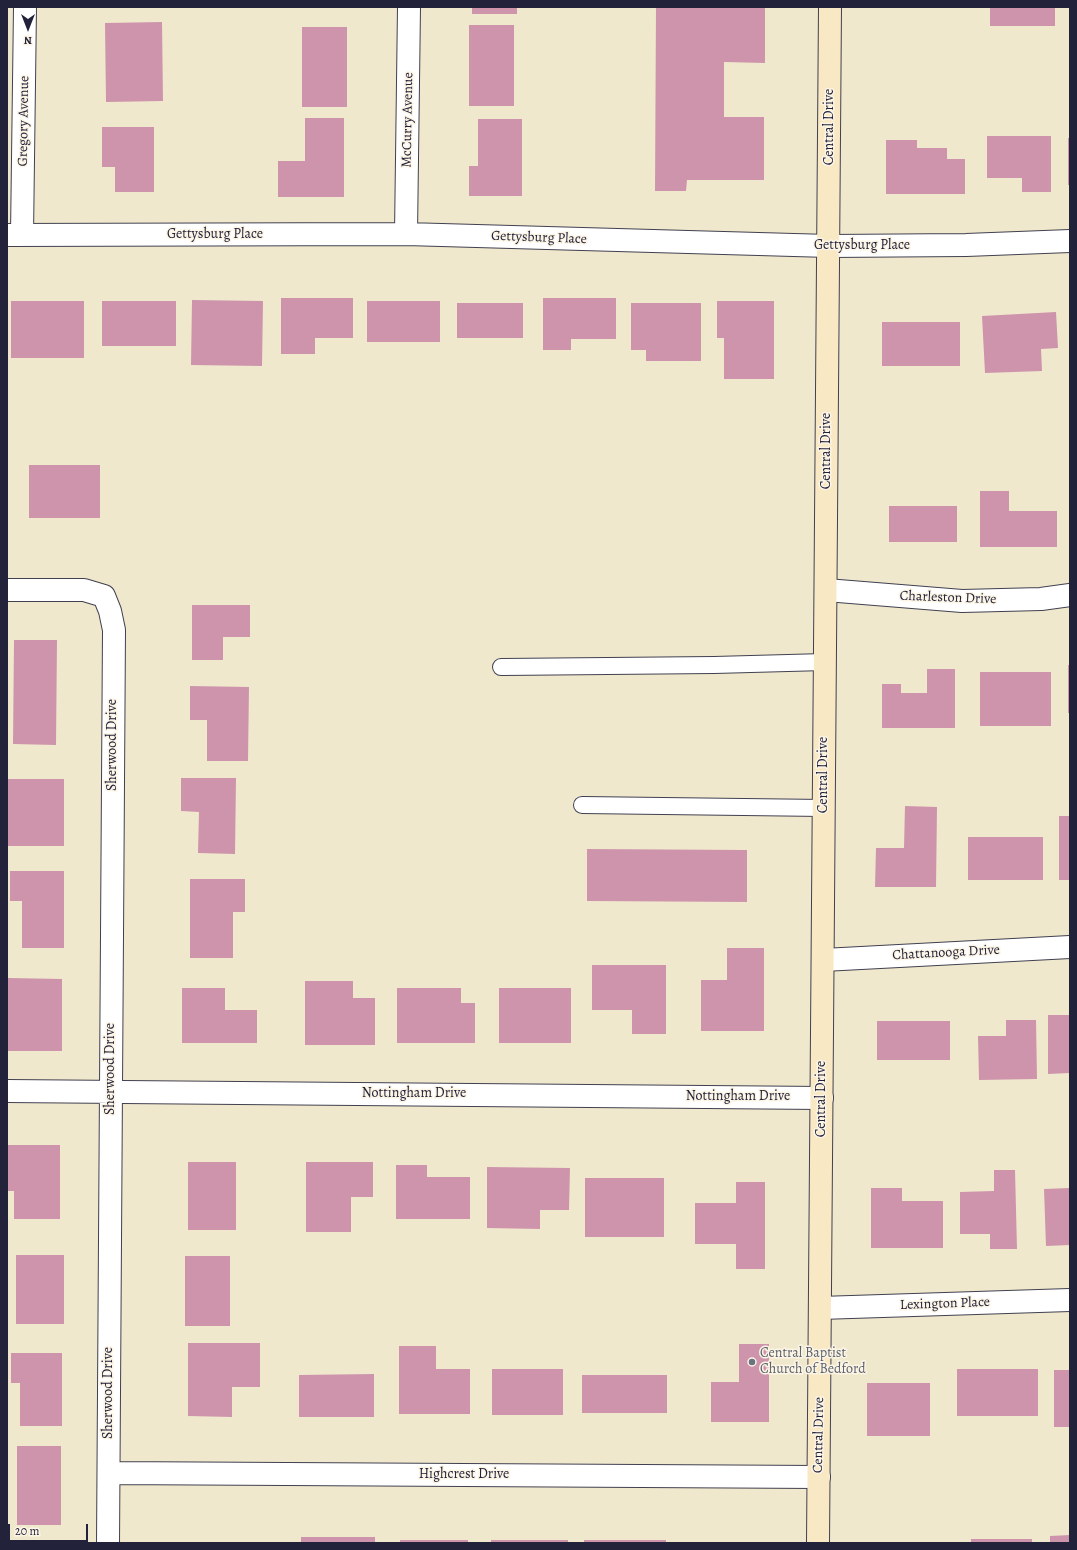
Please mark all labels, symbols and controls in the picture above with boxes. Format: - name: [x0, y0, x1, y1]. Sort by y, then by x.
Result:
- north arrow: [8, 8, 48, 48]
- text: N: [24, 33, 32, 48]
- street label: McCurry Avenue: [399, 72, 417, 168]
- street label: Gregory Avenue: [15, 76, 33, 166]
- street label: Central Drive: [822, 89, 838, 165]
- street label: Gettysburg Place: [167, 227, 263, 243]
- street label: Gettysburg Place: [491, 228, 587, 248]
- street label: Gettysburg Place: [814, 238, 910, 254]
- street label: Central Drive: [819, 413, 835, 489]
- street label: Charleston Drive: [899, 588, 997, 608]
- street label: Sherwood Drive: [105, 699, 121, 791]
- street label: Central Drive: [816, 737, 832, 813]
- street label: Chattanooga Drive: [892, 942, 1000, 964]
- street label: Sherwood Drive: [103, 1023, 119, 1115]
- street label: Central Drive: [814, 1061, 830, 1137]
- street label: Nottingham Drive: [362, 1086, 466, 1102]
- street label: Nottingham Drive: [686, 1089, 790, 1105]
- street label: Lexington Place: [900, 1294, 990, 1314]
- place label: Central Baptist Church of Bedford: [760, 1346, 866, 1378]
- street label: Sherwood Drive: [101, 1347, 117, 1439]
- marker: Central Baptist Church of Bedford: [747, 1357, 757, 1367]
- street label: Central Drive: [810, 1397, 828, 1473]
- street label: Highcrest Drive: [419, 1467, 509, 1483]
- scale bar: [10, 1516, 90, 1542]
- text: 20 m: [15, 1523, 39, 1539]

